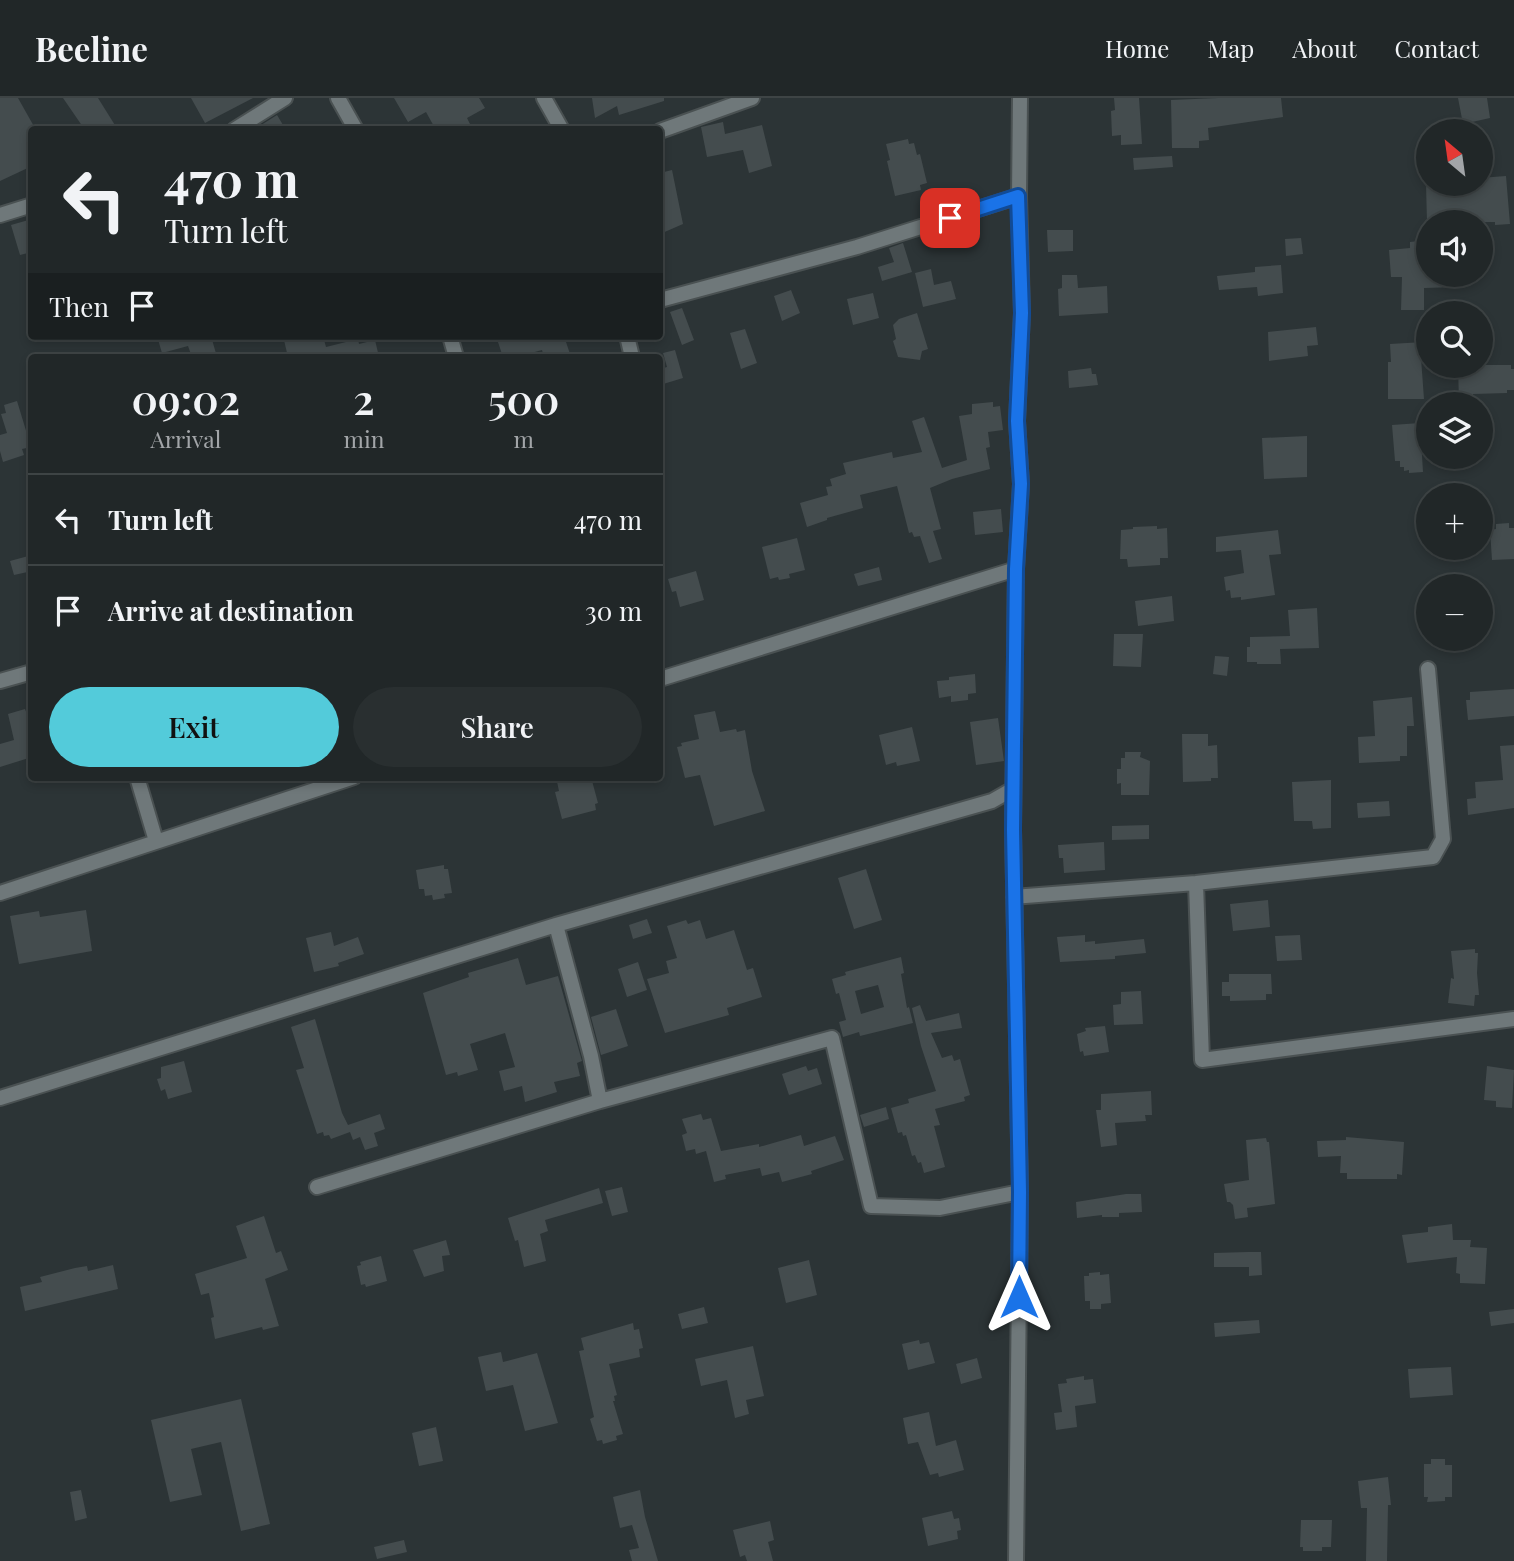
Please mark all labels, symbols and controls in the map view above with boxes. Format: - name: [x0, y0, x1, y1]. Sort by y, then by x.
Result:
- text: Beeline: [35, 26, 148, 70]
- text: Home: [1105, 32, 1169, 64]
- text: Map: [1207, 32, 1254, 64]
- text: About: [1292, 32, 1356, 64]
- text: Contact: [1394, 32, 1479, 64]
- north arrow: [1416, 119, 1493, 196]
- map controls: [1416, 119, 1493, 651]
- text: 470 m: [164, 145, 299, 210]
- icon: left: [49, 154, 140, 245]
- pin: [920, 188, 980, 248]
- icon: arrive: [931, 199, 969, 237]
- text: Turn left: [164, 208, 288, 251]
- button: sound: [1416, 210, 1493, 287]
- icon: arrive: [123, 287, 161, 325]
- text: Then: [49, 289, 109, 324]
- button: search: [1416, 301, 1493, 378]
- text: 09:02: [131, 370, 240, 426]
- text: 2: [353, 370, 375, 426]
- text: 500: [488, 370, 560, 426]
- button: layers: [1416, 392, 1493, 469]
- text: Arrival: [150, 423, 221, 454]
- text: min: [344, 423, 385, 454]
- text: m: [514, 423, 534, 454]
- button: +: [1416, 483, 1493, 560]
- icon: left: [49, 501, 87, 539]
- text: Turn left: [108, 502, 213, 537]
- text: 470 m: [574, 502, 642, 537]
- button: −: [1416, 574, 1493, 651]
- icon: arrive: [49, 592, 87, 630]
- text: Arrive at destination: [108, 593, 354, 628]
- text: 30 m: [585, 593, 642, 628]
- button: Exit: [49, 687, 339, 767]
- button: Share: [353, 687, 642, 767]
- position arrow: [982, 1260, 1056, 1334]

